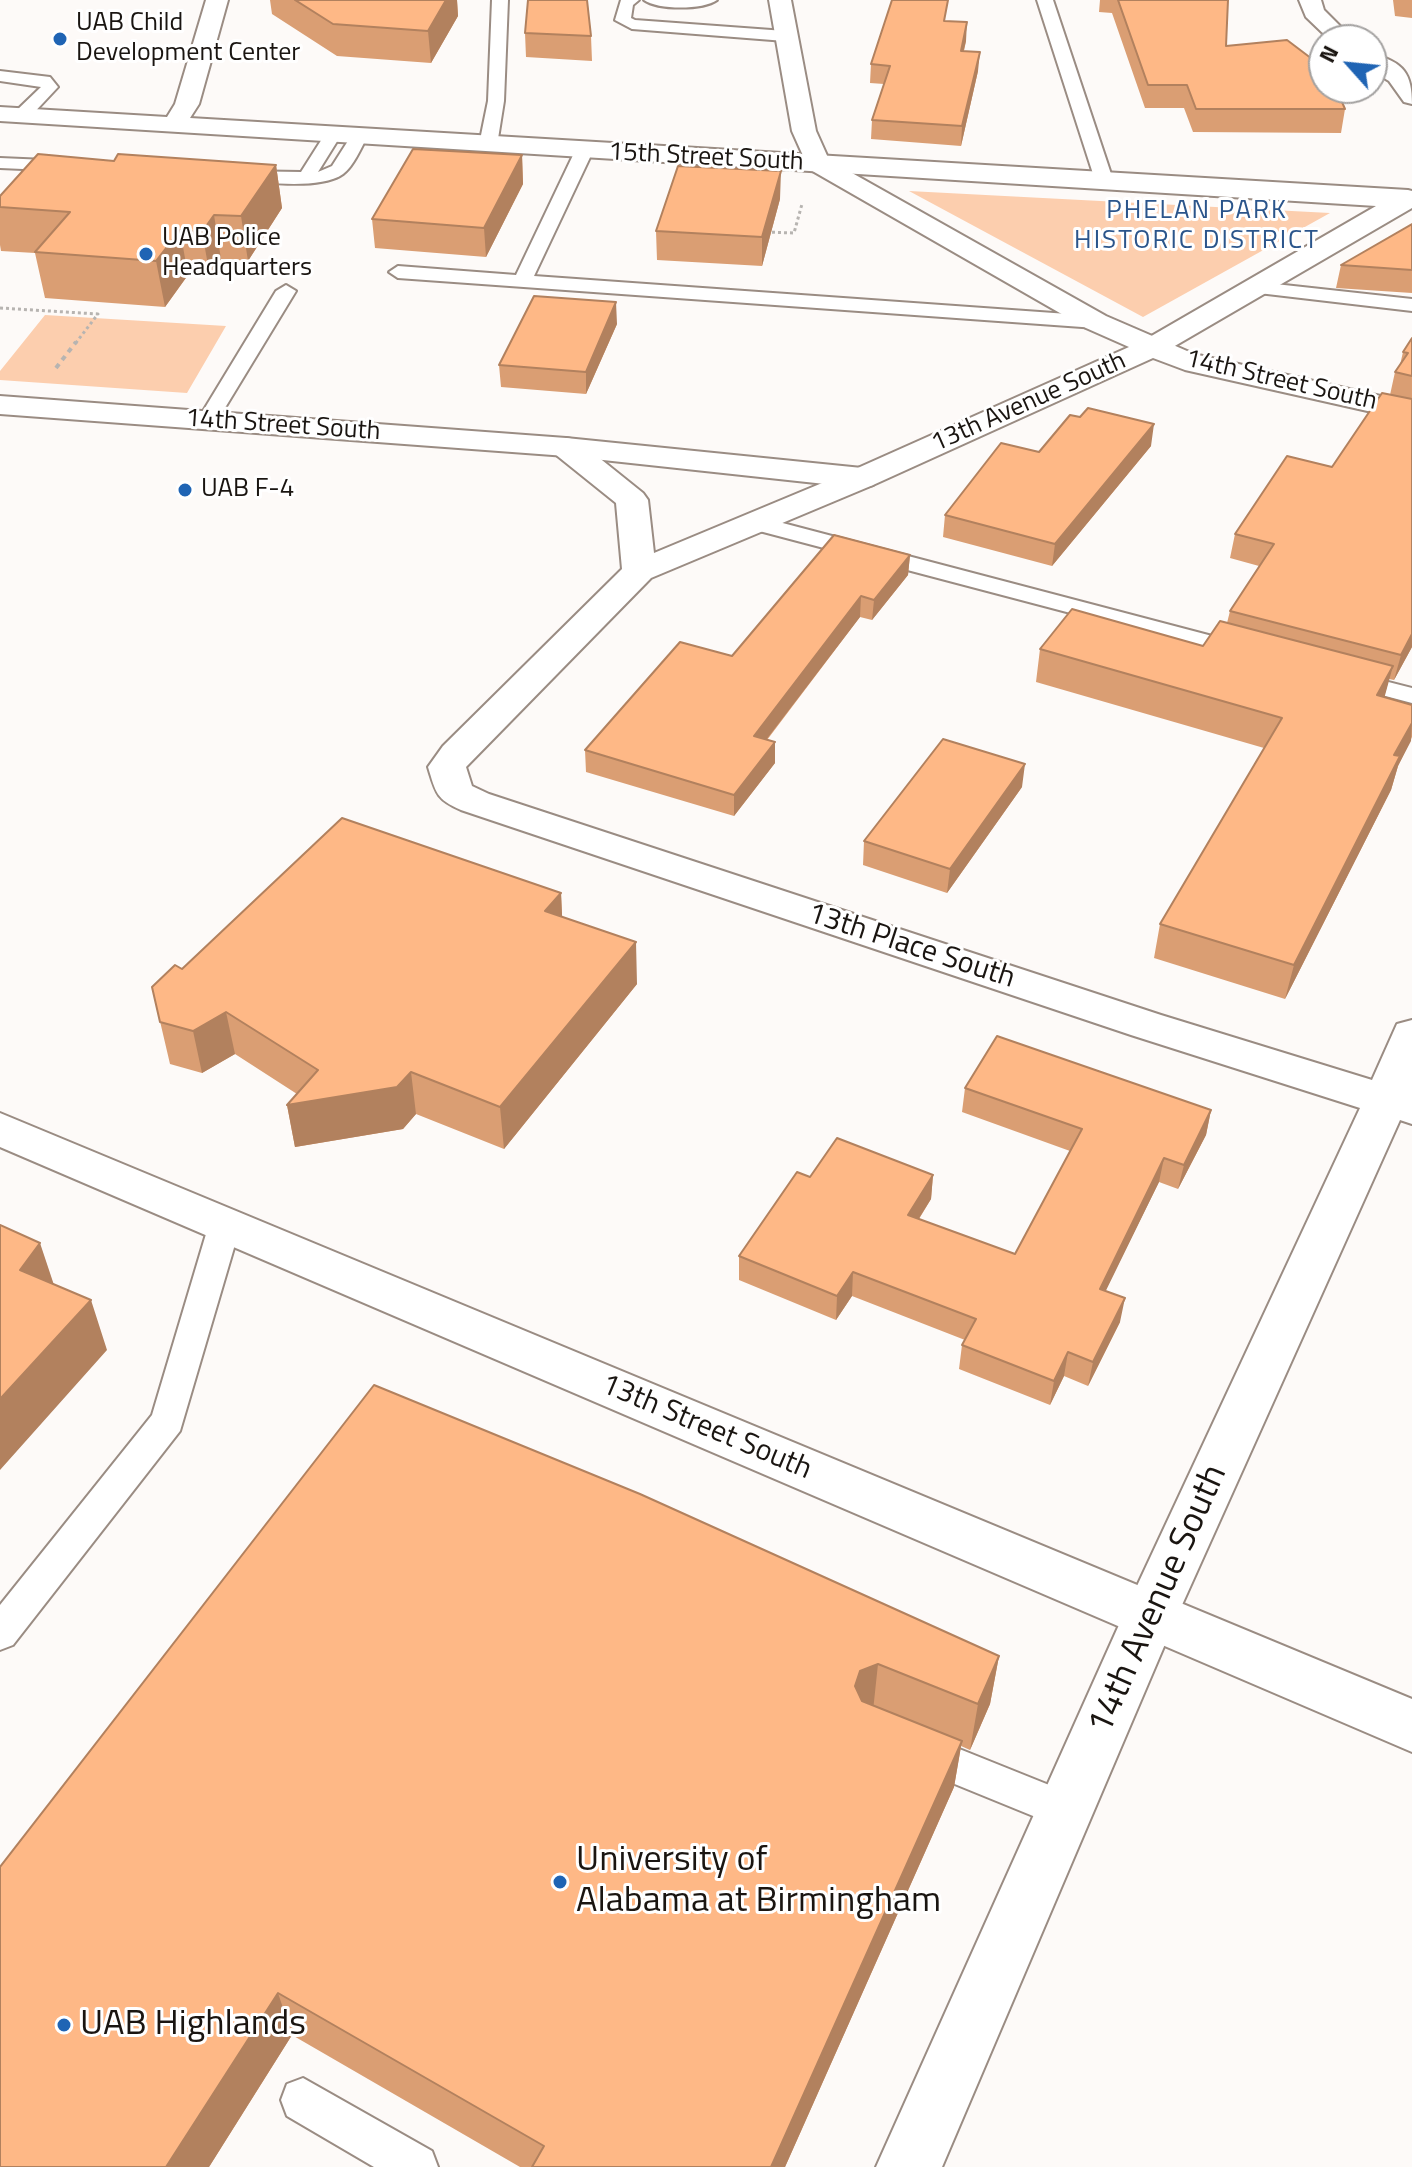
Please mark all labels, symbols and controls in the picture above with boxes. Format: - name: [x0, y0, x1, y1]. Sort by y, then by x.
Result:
- place label: UAB Child Development Center: [76, 8, 300, 70]
- north arrow: [1308, 24, 1388, 104]
- marker: UAB Child Development Center: [51, 30, 69, 48]
- text: N: [1310, 40, 1347, 69]
- street label: 15th Street South: [608, 137, 804, 179]
- district label: PHELAN PARK HISTORIC DISTRICT: [1074, 196, 1320, 258]
- place label: UAB Police Headquarters: [162, 223, 312, 284]
- marker: UAB Police Headquarters: [137, 245, 155, 263]
- street label: 14th Street South: [1182, 344, 1380, 418]
- street label: 13th Avenue South: [927, 346, 1131, 460]
- street label: 14th Street South: [184, 404, 382, 448]
- place label: UAB F-4: [201, 474, 294, 506]
- marker: UAB F-4: [176, 481, 194, 499]
- street label: 13th Place South: [803, 897, 1019, 997]
- street label: 13th Street South: [595, 1367, 817, 1489]
- street label: 14th Avenue South: [1080, 1459, 1238, 1741]
- place label: University of Alabama at Birmingham: [576, 1839, 941, 1924]
- marker: University of Alabama at Birmingham: [551, 1873, 569, 1891]
- place label: UAB Highlands: [80, 2003, 306, 2047]
- marker: UAB Highlands: [55, 2016, 73, 2034]

